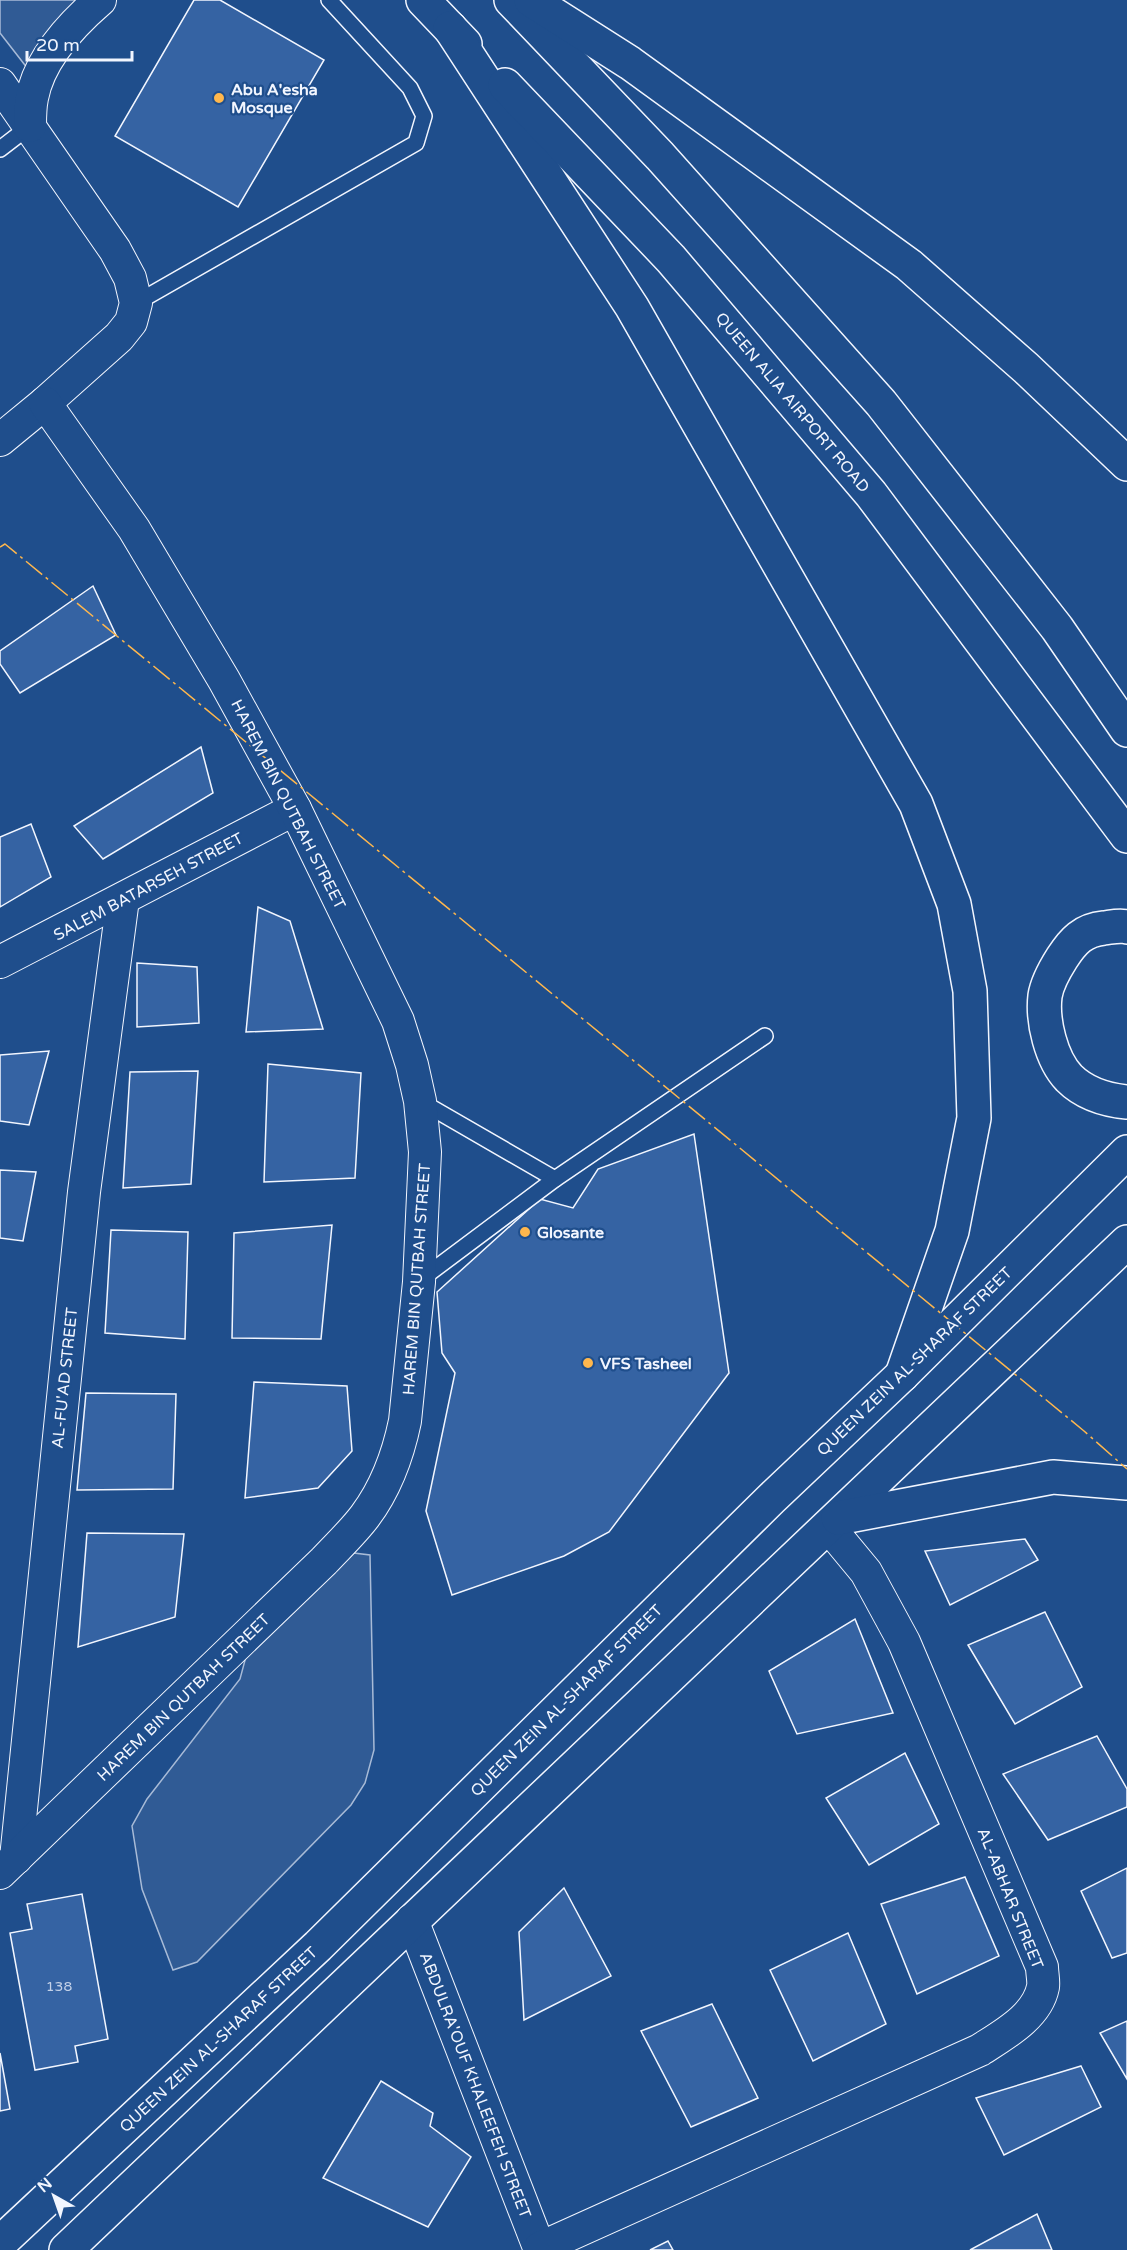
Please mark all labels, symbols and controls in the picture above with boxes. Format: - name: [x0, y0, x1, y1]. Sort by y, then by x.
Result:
- scale bar: [27, 24, 132, 62]
- text: 20 m: [36, 34, 80, 56]
- place label: Abu A'esha Mosque: [231, 80, 318, 118]
- marker: Abu A'esha Mosque: [212, 91, 226, 105]
- street label: QUEEN ALIA AIRPORT ROAD: [711, 308, 874, 497]
- street label: HAREM BIN QUTBAH STREET: [226, 696, 350, 913]
- street label: SALEM BATARSEH STREET: [50, 828, 247, 945]
- street label: HAREM BIN QUTBAH STREET: [399, 1162, 435, 1396]
- place label: Glosante: [537, 1223, 604, 1243]
- marker: Glosante: [518, 1225, 532, 1239]
- street label: QUEEN ZEIN AL-SHARAF STREET: [813, 1263, 1017, 1460]
- street label: AL-FU'AD STREET: [48, 1306, 82, 1450]
- place label: VFS Tasheel: [600, 1354, 692, 1374]
- marker: VFS Tasheel: [581, 1356, 595, 1370]
- street label: QUEEN ZEIN AL-SHARAF STREET: [466, 1600, 667, 1801]
- street label: HAREM BIN QUTBAH STREET: [93, 1610, 274, 1786]
- street label: AL-ABHAR STREET: [973, 1825, 1048, 1972]
- street label: QUEEN ZEIN AL-SHARAF STREET: [115, 1942, 322, 2137]
- street label: ABDULRA'OUF KHALEEFEH STREET: [415, 1949, 535, 2221]
- house number: 138: [46, 1978, 72, 1995]
- north arrow: [24, 2166, 84, 2226]
- text: N: [34, 2173, 56, 2197]

